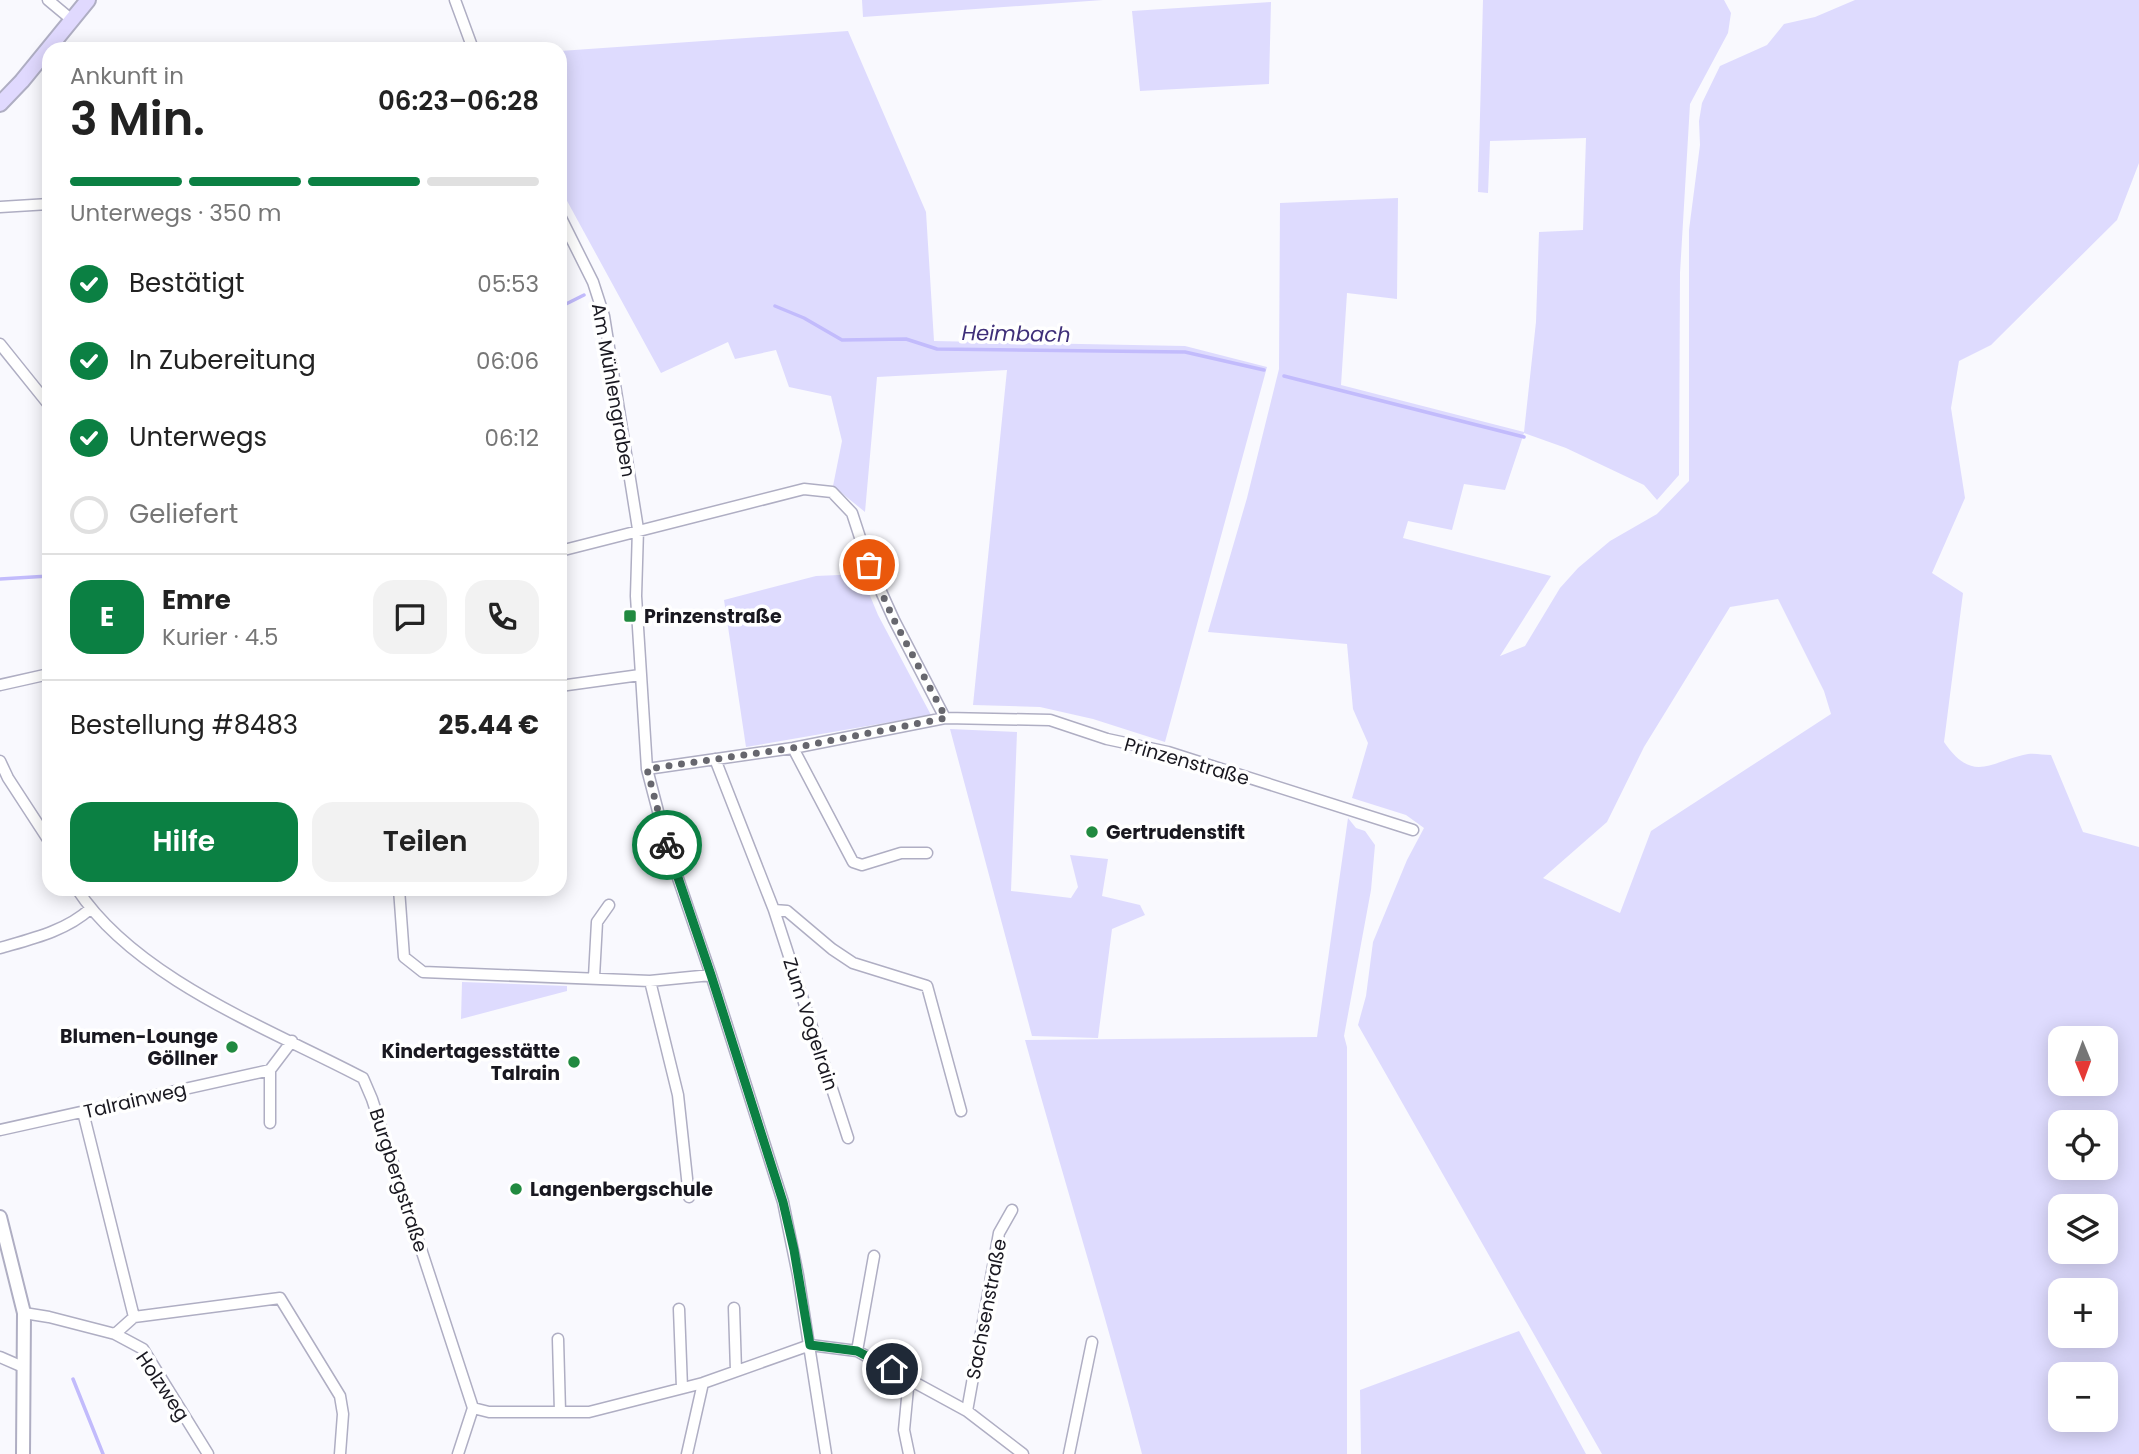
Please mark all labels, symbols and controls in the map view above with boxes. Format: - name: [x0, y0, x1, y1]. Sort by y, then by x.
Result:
- text: Ankunft in: [70, 60, 184, 92]
- text: 06:23–06:28: [378, 83, 539, 119]
- text: 3 Min.: [70, 87, 205, 151]
- text: Unterwegs · 350 m: [70, 197, 282, 229]
- icon: check: [70, 265, 108, 303]
- text: Bestätigt: [129, 265, 245, 301]
- text: 05:53: [477, 268, 539, 300]
- street label: Am Mühlengraben: [585, 301, 642, 479]
- water label: Heimbach: [961, 318, 1071, 349]
- icon: check: [70, 342, 108, 380]
- text: In Zubereitung: [129, 342, 316, 378]
- text: 06:06: [476, 345, 539, 377]
- icon: check: [70, 419, 108, 457]
- text: Unterwegs: [129, 419, 267, 455]
- text: 06:12: [484, 422, 539, 454]
- text: Geliefert: [129, 496, 238, 532]
- pin: [839, 535, 899, 595]
- icon: bag: [850, 546, 888, 584]
- button: chat: [373, 580, 447, 654]
- button: phone: [465, 580, 539, 654]
- text: Emre: [162, 582, 231, 618]
- text: E: [100, 599, 114, 635]
- place label: Prinzenstraße: [644, 603, 782, 630]
- marker: Prinzenstraße: [622, 608, 638, 624]
- text: Kurier · 4.5: [162, 621, 278, 653]
- text: Bestellung #8483: [70, 707, 298, 743]
- text: 25.44 €: [439, 707, 539, 743]
- street label: Prinzenstraße: [1121, 731, 1253, 792]
- button: Hilfe: [70, 802, 298, 882]
- button: Teilen: [312, 802, 539, 882]
- courier: [632, 810, 702, 880]
- place label: Gertrudenstift: [1106, 819, 1245, 846]
- marker: Gertrudenstift: [1084, 824, 1100, 840]
- icon: bike: [648, 826, 686, 864]
- street label: Zum Vogelrain: [776, 954, 845, 1094]
- place label: Blumen-Lounge Göllner: [60, 1023, 218, 1072]
- north arrow: [2048, 1026, 2118, 1096]
- map controls: [2048, 1026, 2118, 1432]
- place label: Kindertagesstätte Talrain: [381, 1038, 560, 1087]
- marker: Blumen-Lounge Göllner: [224, 1039, 240, 1055]
- marker: Kindertagesstätte Talrain: [566, 1054, 582, 1070]
- street label: Talrainweg: [81, 1076, 189, 1125]
- street label: Burgbergstraße: [363, 1105, 435, 1256]
- button: locate: [2048, 1110, 2118, 1180]
- place label: Langenbergschule: [530, 1176, 713, 1203]
- marker: Langenbergschule: [508, 1181, 524, 1197]
- button: layers: [2048, 1194, 2118, 1264]
- street label: Sachsenstraße: [960, 1236, 1013, 1382]
- button: +: [2048, 1278, 2118, 1348]
- pin: [862, 1339, 922, 1399]
- street label: Holzweg: [129, 1346, 196, 1427]
- icon: home: [873, 1350, 911, 1388]
- button: −: [2048, 1362, 2118, 1432]

